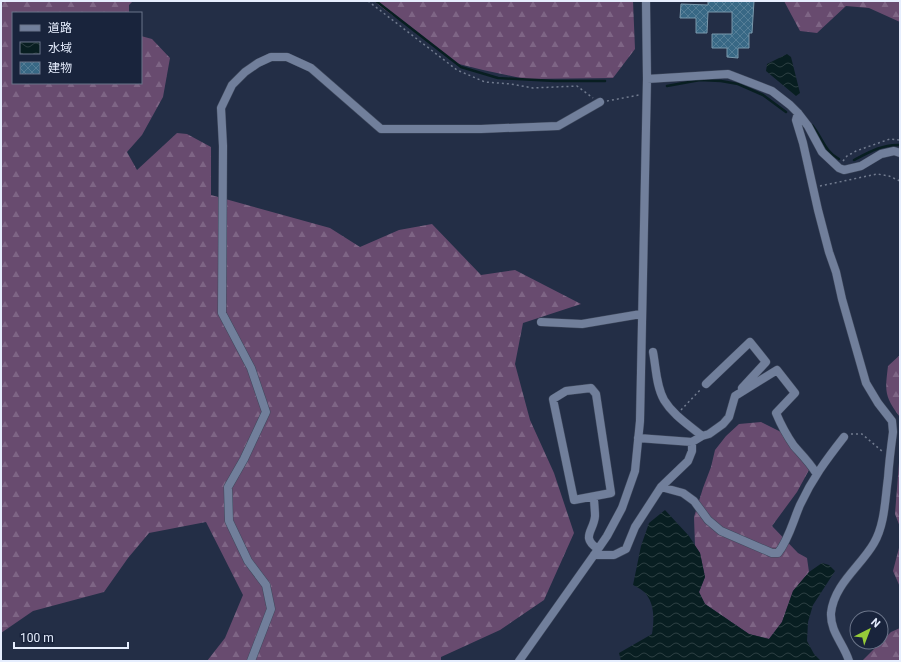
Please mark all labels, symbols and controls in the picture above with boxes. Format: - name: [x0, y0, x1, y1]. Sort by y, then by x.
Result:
- legend: [12, 12, 142, 84]
- text: 道路: [48, 21, 72, 35]
- text: 水域: [48, 41, 72, 55]
- text: 建物: [48, 61, 72, 75]
- north arrow: [849, 610, 889, 650]
- text: N: [868, 616, 883, 631]
- scale bar: [14, 624, 128, 650]
- text: 100 m: [20, 631, 54, 645]

